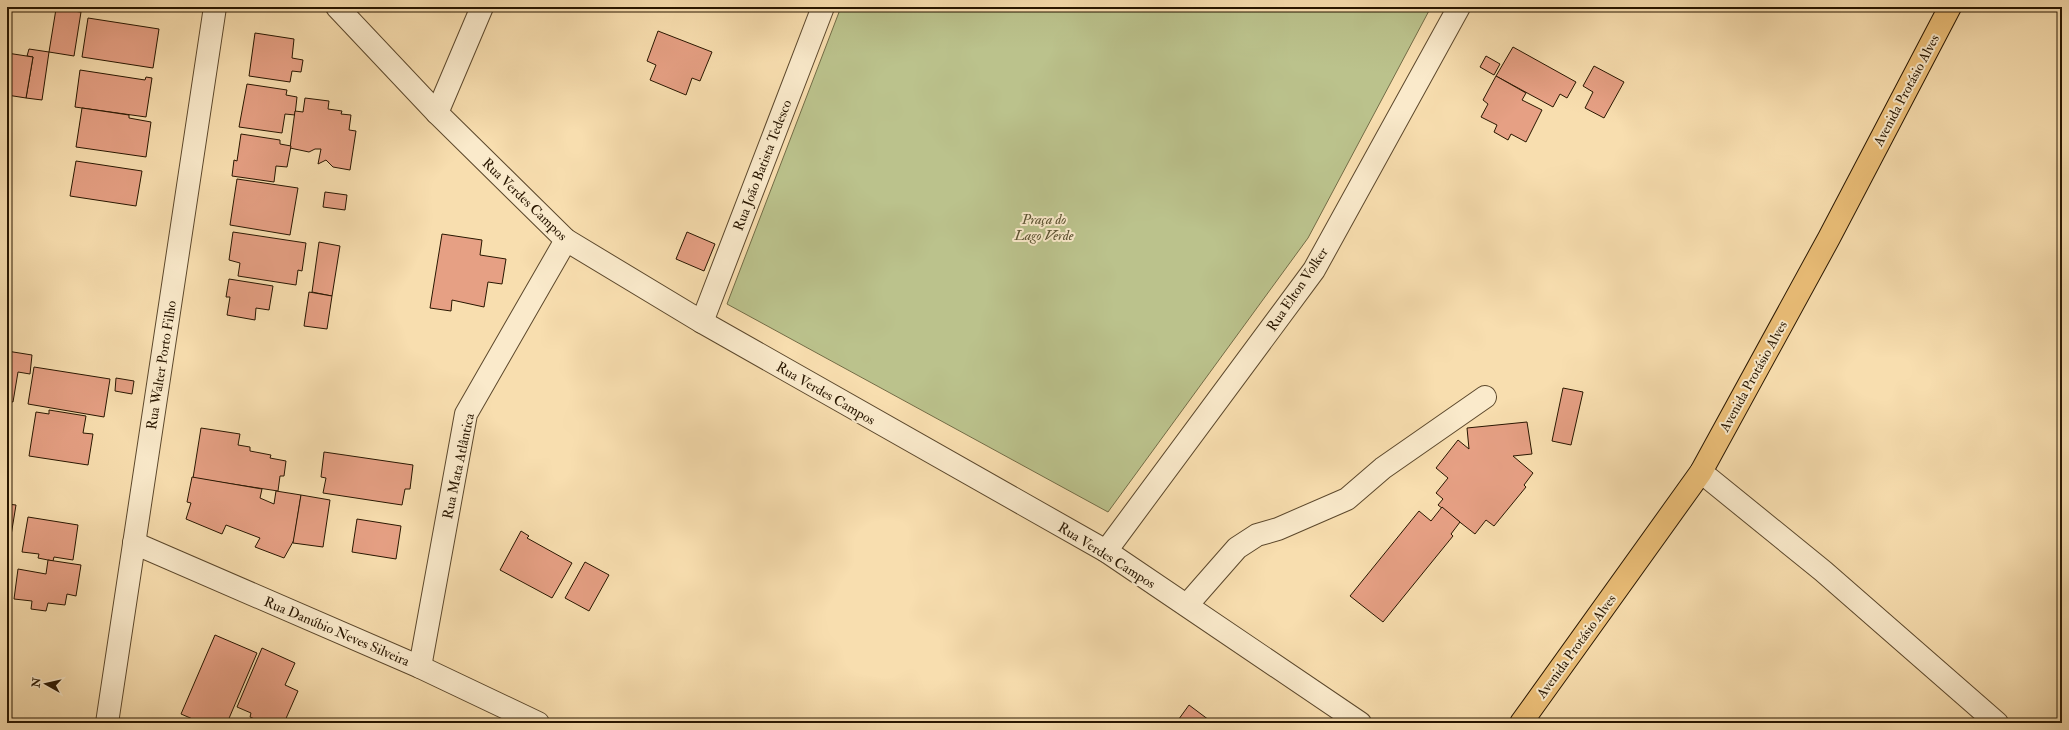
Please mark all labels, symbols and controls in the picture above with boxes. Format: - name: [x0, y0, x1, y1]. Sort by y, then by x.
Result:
- street label: Avenida Protásio Alves: [1869, 31, 1943, 150]
- street label: Rua João Batista Tedesco: [730, 97, 795, 233]
- street label: Rua Verdes Campos: [478, 155, 571, 245]
- park label: Praça do Lago Verde: [1014, 211, 1074, 244]
- street label: Rua Elton Volker: [1263, 244, 1332, 334]
- street label: Rua Walter Porto Filho: [143, 299, 180, 431]
- street label: Avenida Protásio Alves: [1715, 318, 1791, 436]
- street label: Rua Verdes Campos: [773, 358, 878, 430]
- street label: Rua Mata Atlântica: [439, 411, 478, 521]
- street label: Rua Verdes Campos: [1054, 519, 1159, 593]
- street label: Avenida Protásio Alves: [1532, 591, 1620, 702]
- street label: Rua Danúbio Neves Silveira: [261, 593, 412, 670]
- north arrow: [26, 664, 66, 704]
- text: N: [29, 676, 44, 689]

